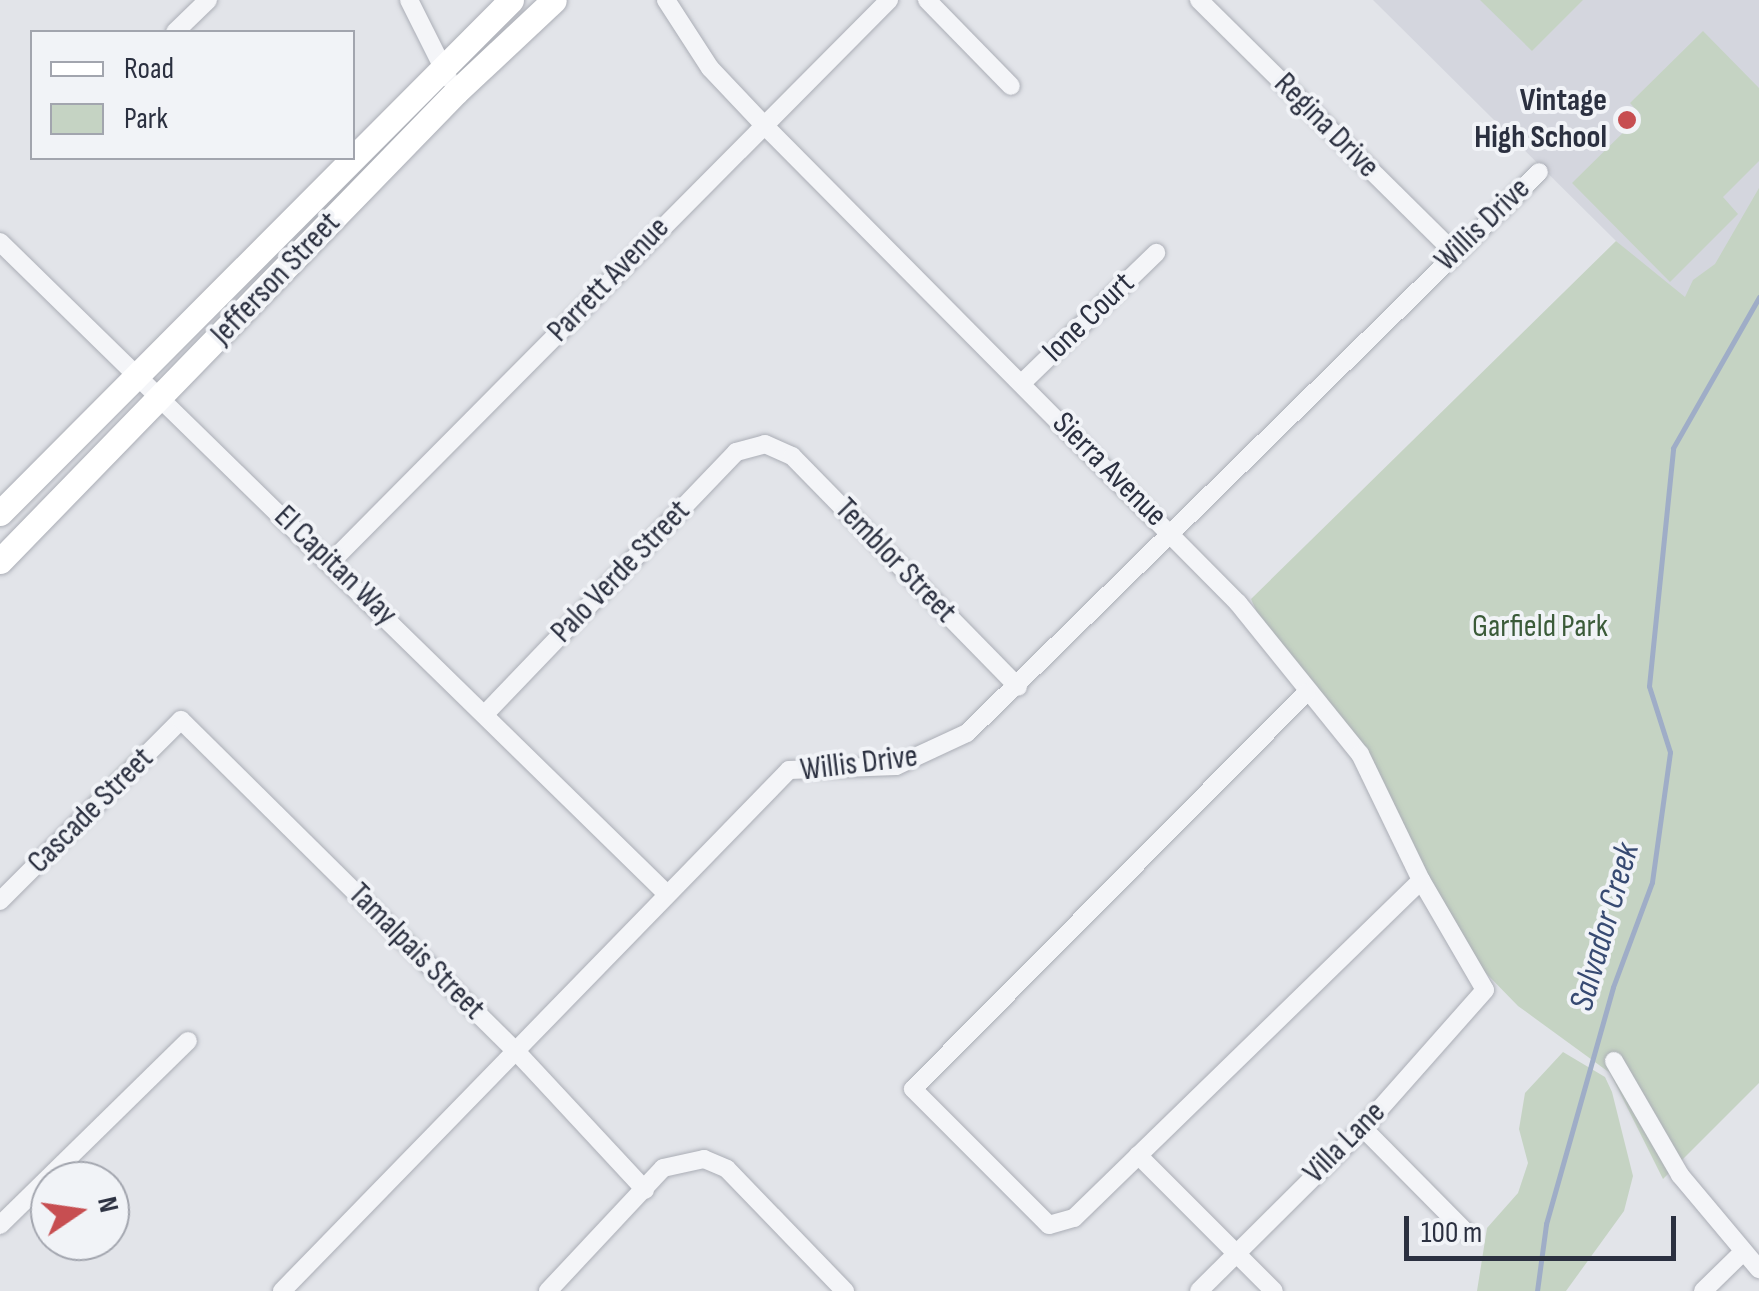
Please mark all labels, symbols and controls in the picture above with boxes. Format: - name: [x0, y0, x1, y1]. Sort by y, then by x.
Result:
- legend: [30, 30, 355, 160]
- text: Road: [124, 51, 174, 87]
- street label: Regina Drive: [1265, 65, 1387, 187]
- place label: Vintage High School: [1474, 83, 1607, 158]
- text: Park: [124, 101, 168, 137]
- marker: Vintage High School: [1616, 109, 1638, 131]
- street label: Willis Drive: [1427, 170, 1539, 280]
- street label: Jefferson Street: [203, 205, 349, 353]
- street label: Parrett Avenue: [540, 210, 678, 350]
- street label: Ione Court: [1035, 265, 1143, 371]
- street label: Sierra Avenue: [1044, 405, 1174, 535]
- street label: Temblor Street: [826, 491, 964, 631]
- street label: Palo Verde Street: [543, 493, 699, 651]
- street label: El Capitan Way: [266, 498, 404, 634]
- park label: Garfield Park: [1472, 608, 1608, 646]
- street label: Willis Drive: [798, 738, 920, 790]
- street label: Cascade Street: [20, 740, 162, 882]
- water label: Salvador Creek: [1561, 838, 1649, 1016]
- street label: Tamalpais Street: [340, 876, 492, 1028]
- street label: Villa Lane: [1296, 1094, 1394, 1192]
- north arrow: [30, 1161, 130, 1261]
- text: N: [90, 1194, 126, 1216]
- scale bar: [1409, 1196, 1682, 1258]
- text: 100 m: [1421, 1215, 1482, 1251]

